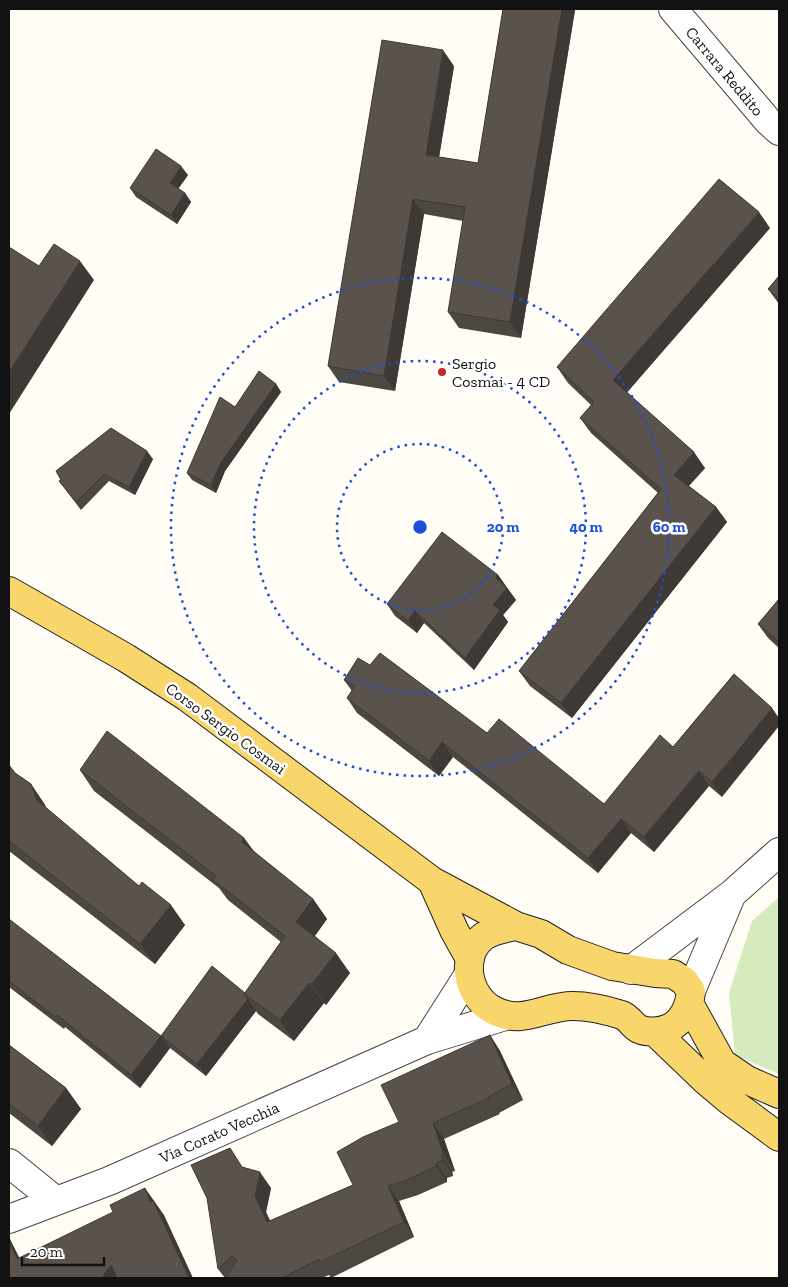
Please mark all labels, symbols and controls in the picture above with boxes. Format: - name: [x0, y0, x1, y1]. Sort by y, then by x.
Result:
- street label: Carrara Reddito: [682, 23, 767, 120]
- place label: Sergio Cosmai - 4 CD: [452, 354, 550, 391]
- marker: Sergio Cosmai - 4 CD: [436, 366, 448, 378]
- centre of rings: [411, 518, 429, 536]
- text: 20 m: [487, 518, 519, 536]
- text: 40 m: [569, 518, 603, 536]
- text: 60 m: [653, 518, 685, 536]
- street label: Corso Sergio Cosmai: [162, 679, 290, 779]
- street label: Via Corato Vecchia: [156, 1097, 282, 1168]
- scale bar: [22, 1234, 105, 1266]
- text: 20 m: [30, 1243, 63, 1261]

